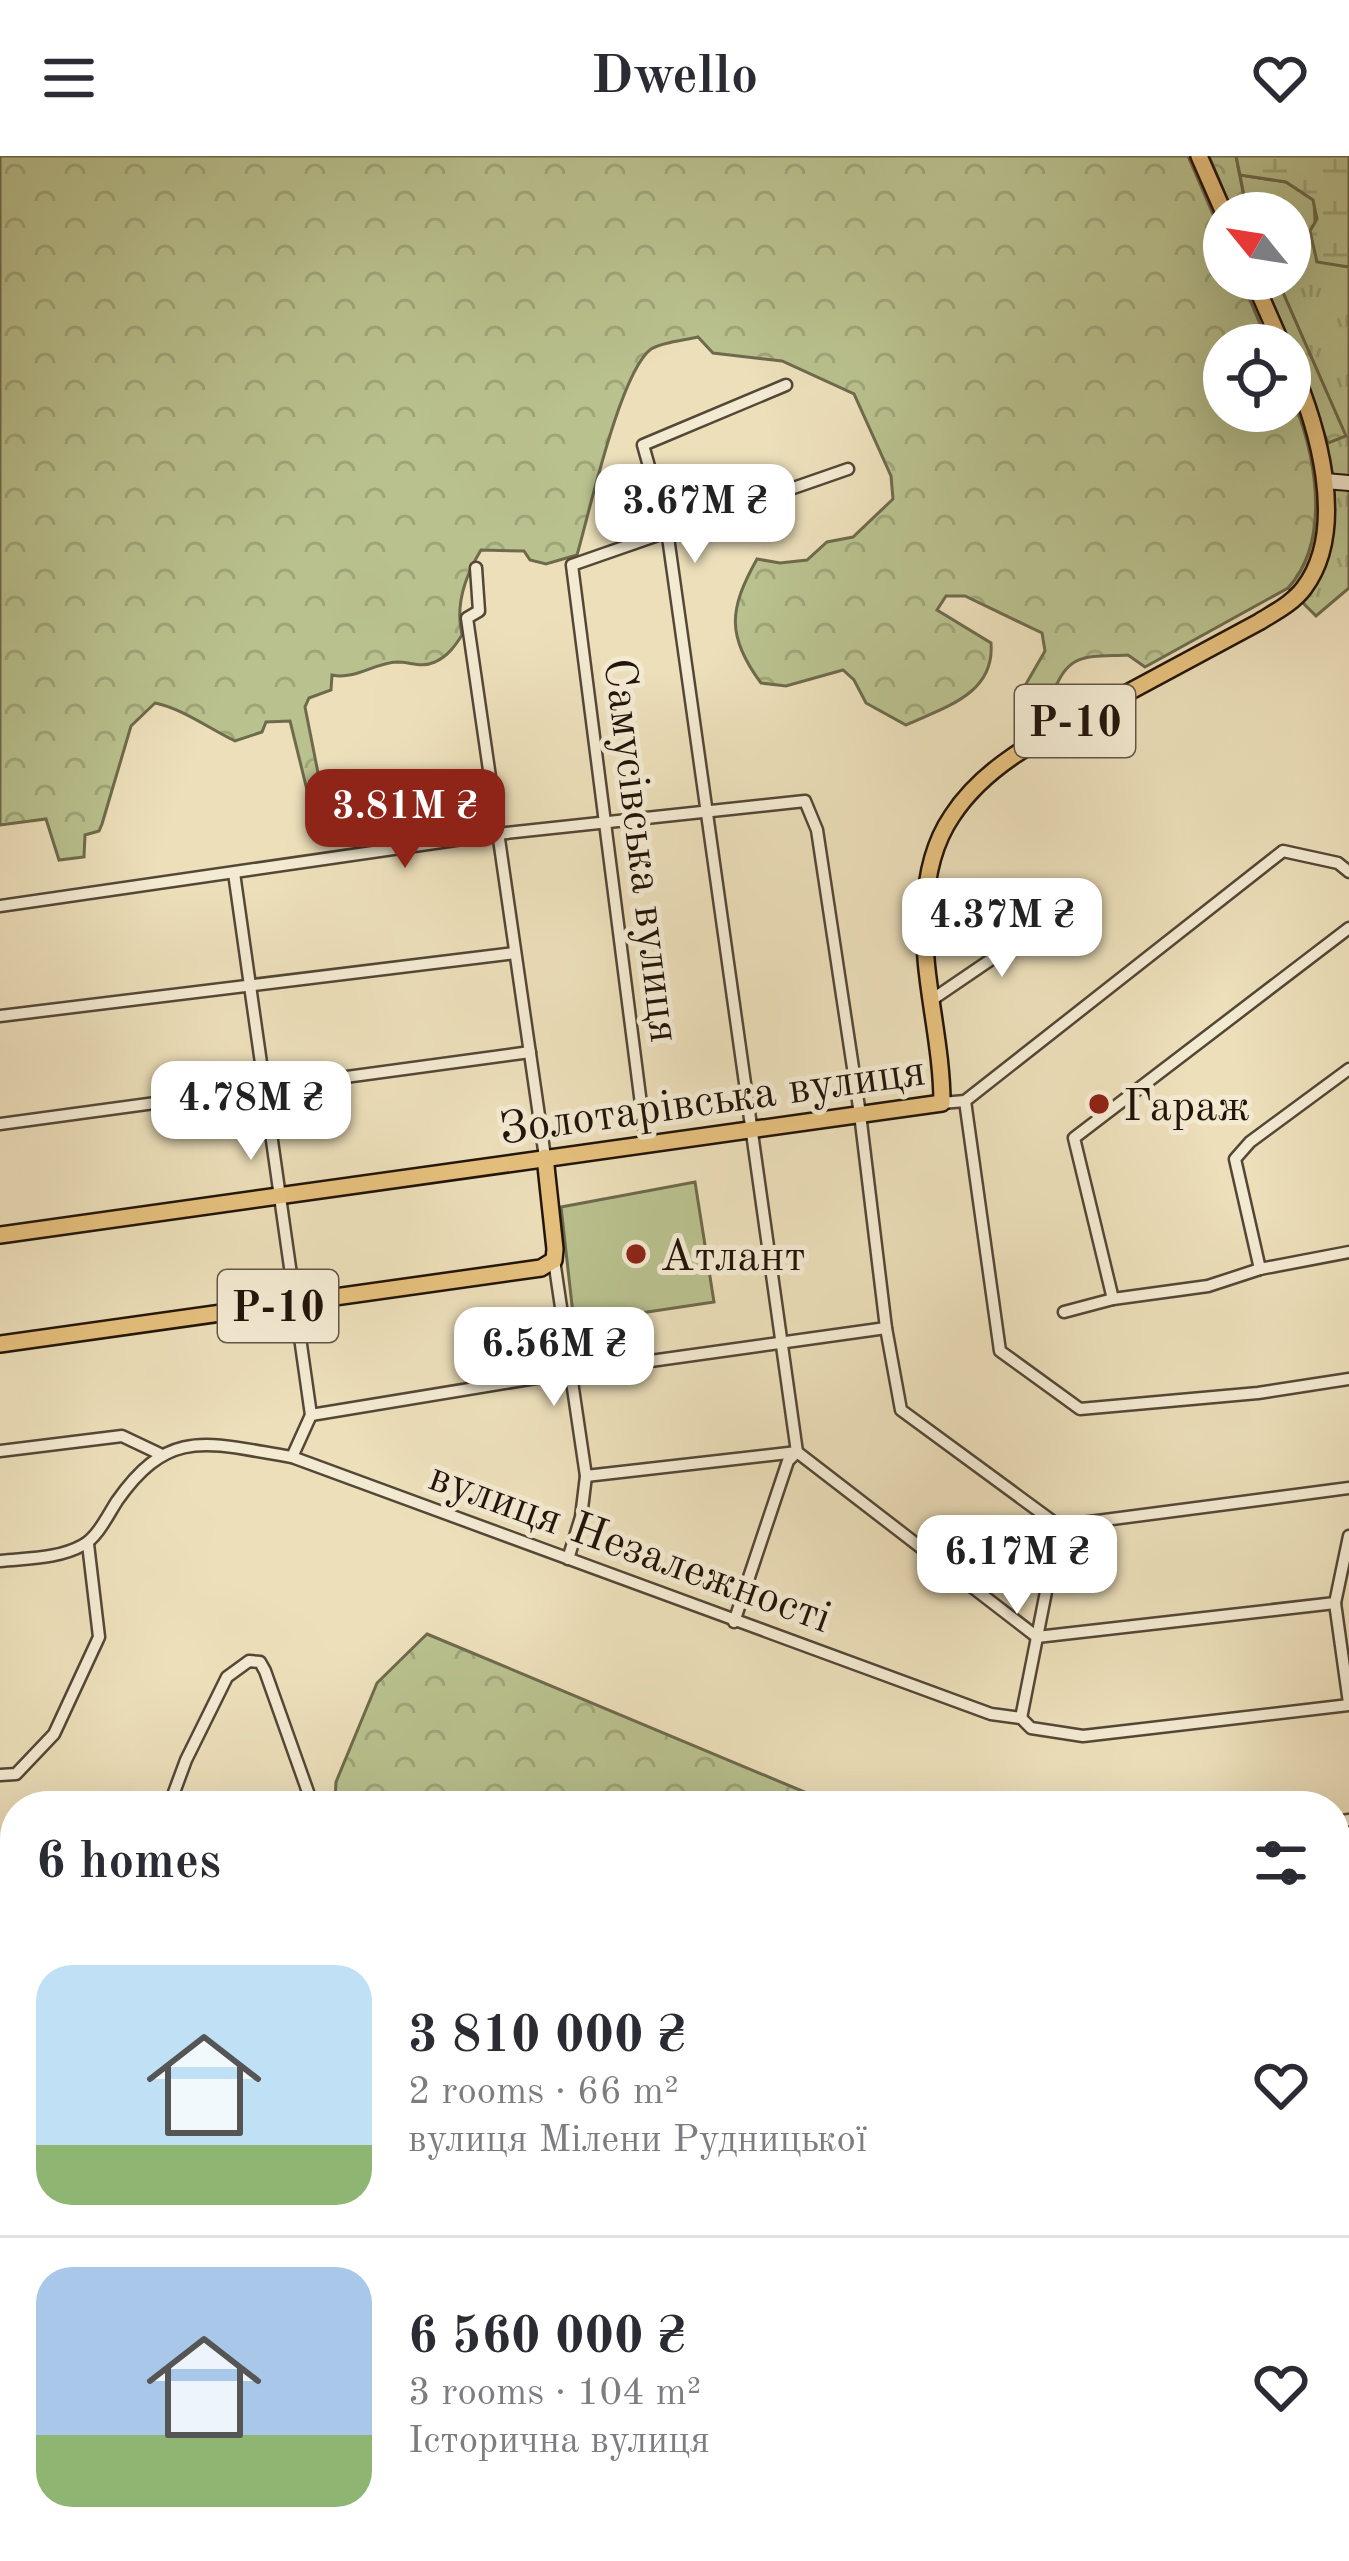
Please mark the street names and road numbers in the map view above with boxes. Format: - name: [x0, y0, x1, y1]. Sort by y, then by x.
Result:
- street label: Самусівська вулиця: [594, 656, 685, 1045]
- road number: Р-10: [1015, 685, 1135, 757]
- street label: Золотарівська вулиця: [497, 1050, 928, 1155]
- road number: Р-10: [218, 1270, 338, 1342]
- street label: вулиця Незалежності: [423, 1456, 836, 1643]

